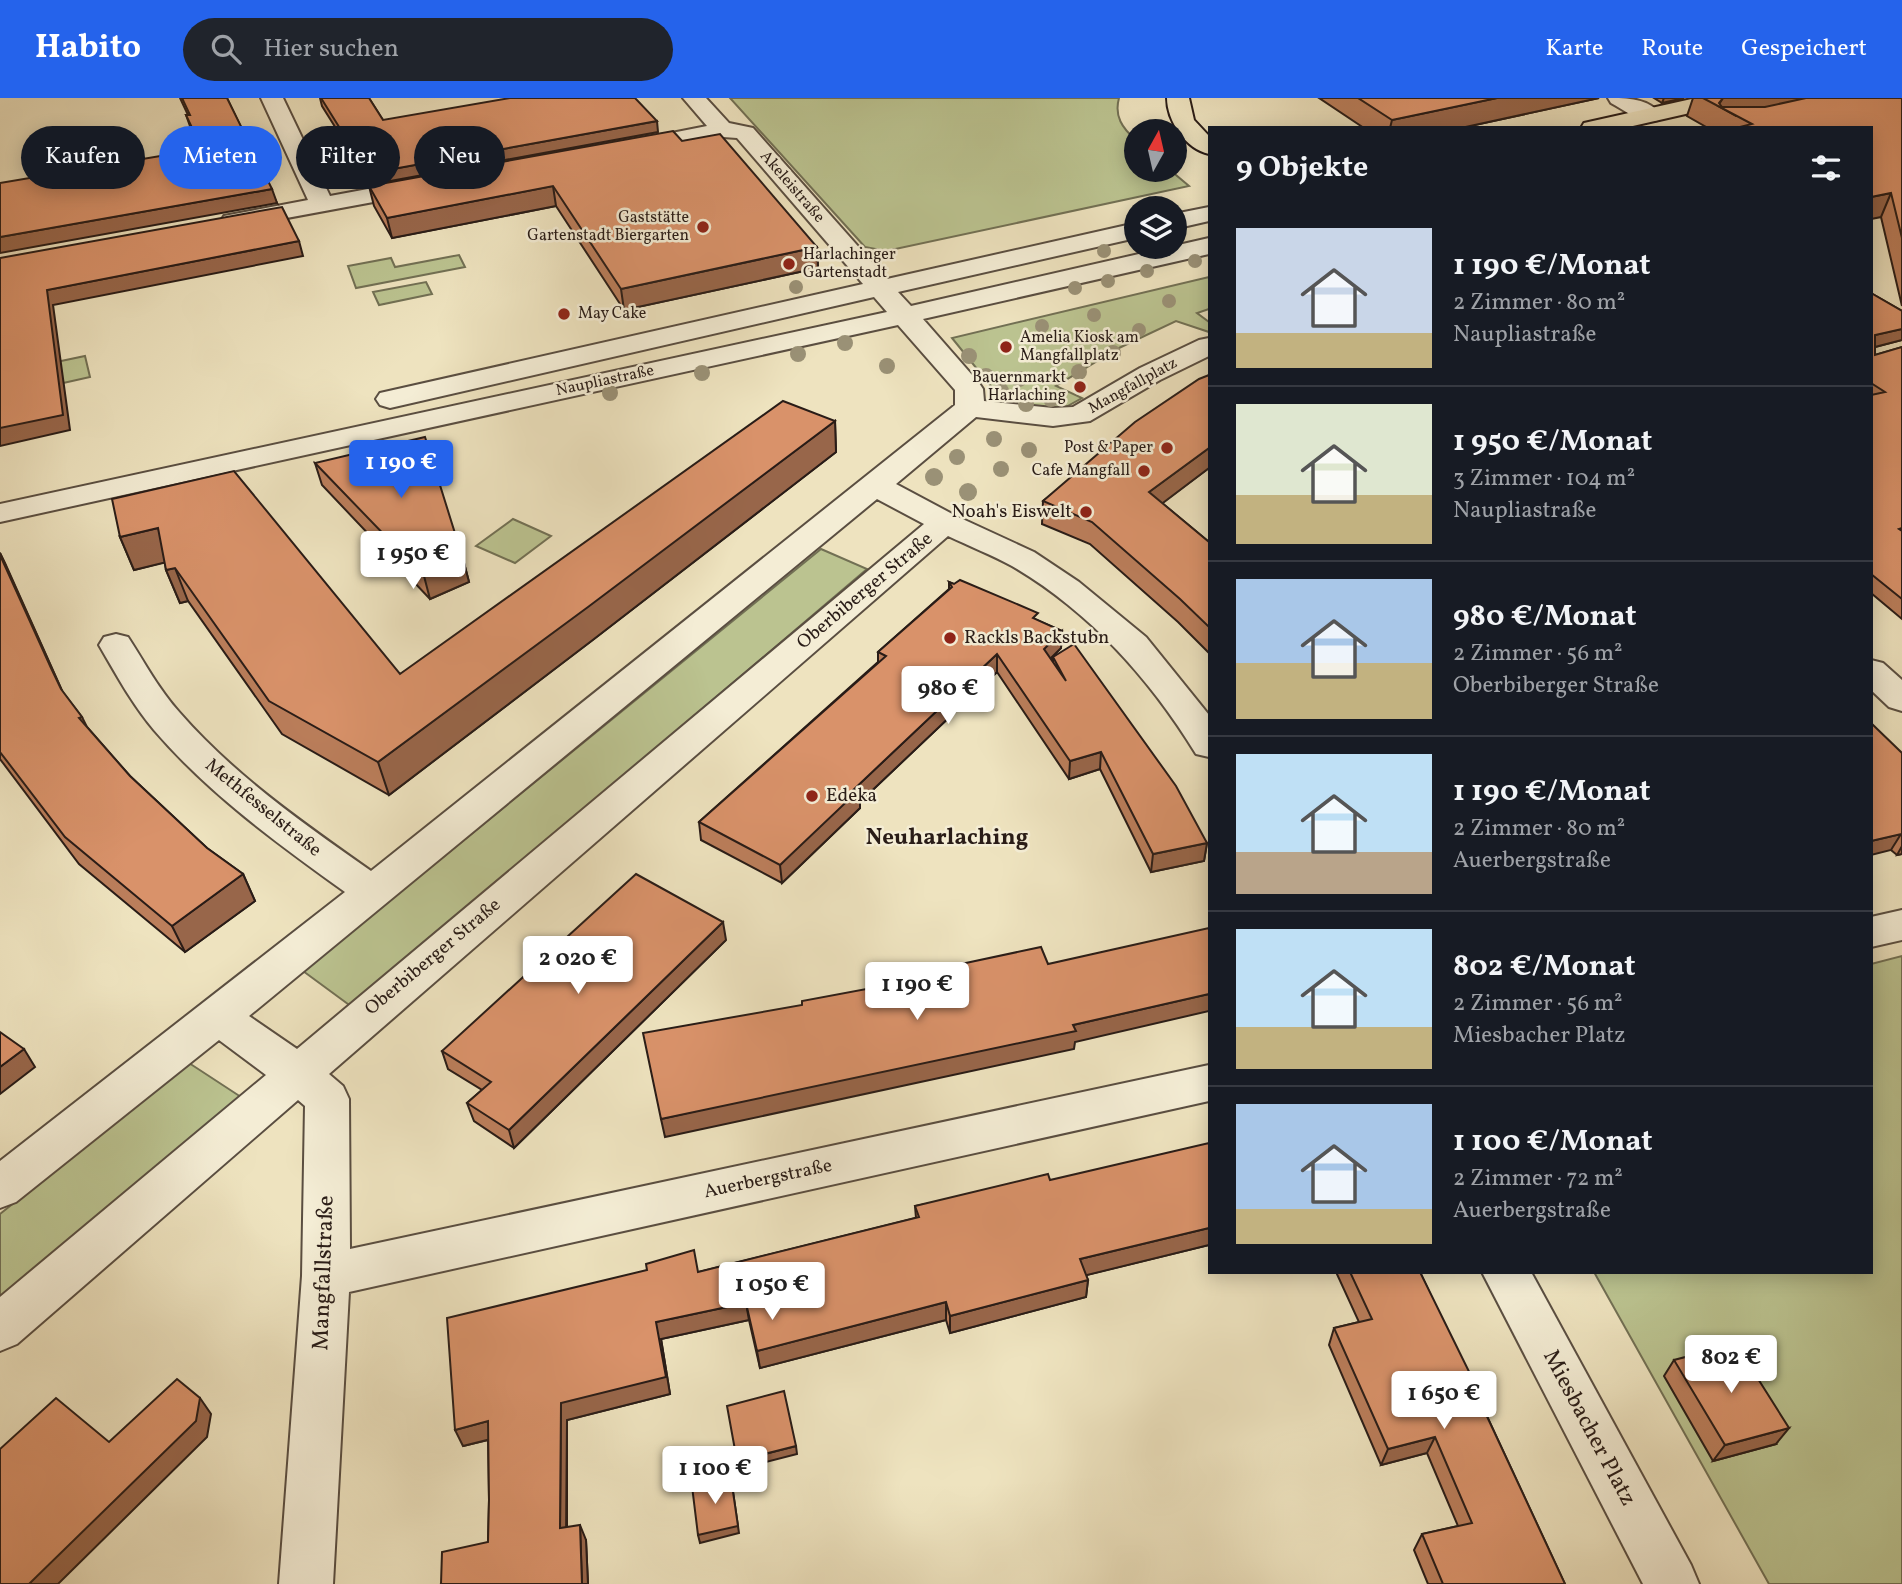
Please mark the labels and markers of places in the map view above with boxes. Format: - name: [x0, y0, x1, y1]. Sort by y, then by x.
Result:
- place label: Gaststätte Gartenstadt Biergarten: [527, 207, 689, 247]
- marker: Gaststätte Gartenstadt Biergarten: [695, 219, 711, 235]
- place label: Harlachinger Gartenstadt: [803, 244, 896, 284]
- marker: Harlachinger Gartenstadt: [781, 256, 797, 272]
- place label: May Cake: [578, 303, 646, 325]
- marker: May Cake: [556, 306, 572, 322]
- place label: Amelia Kiosk am Mangfallplatz: [1020, 327, 1139, 367]
- marker: Amelia Kiosk am Mangfallplatz: [998, 339, 1014, 355]
- place label: Bauernmarkt Harlaching: [972, 367, 1066, 407]
- marker: Bauernmarkt Harlaching: [1072, 379, 1088, 395]
- place label: Post & Paper: [1064, 437, 1153, 459]
- pin: 1 190 €: [336, 440, 466, 500]
- marker: Post & Paper: [1159, 440, 1175, 456]
- place label: Cafe Mangfall: [1032, 460, 1130, 482]
- marker: Cafe Mangfall: [1136, 463, 1152, 479]
- place label: Noah's Eiswelt: [952, 499, 1072, 525]
- marker: Noah's Eiswelt: [1078, 504, 1094, 520]
- pin: 1 950 €: [348, 532, 478, 591]
- place label: Rackls Backstubn: [964, 625, 1109, 651]
- marker: Rackls Backstubn: [942, 630, 958, 646]
- pin: 980 €: [899, 666, 997, 726]
- place label: Edeka: [826, 783, 877, 809]
- marker: Edeka: [804, 788, 820, 804]
- pin: 2 020 €: [513, 936, 643, 996]
- pin: 1 190 €: [852, 962, 982, 1022]
- pin: 1 050 €: [707, 1262, 837, 1322]
- pin: 802 €: [1682, 1336, 1780, 1395]
- pin: 1 650 €: [1379, 1372, 1509, 1431]
- pin: 1 100 €: [650, 1446, 780, 1506]

